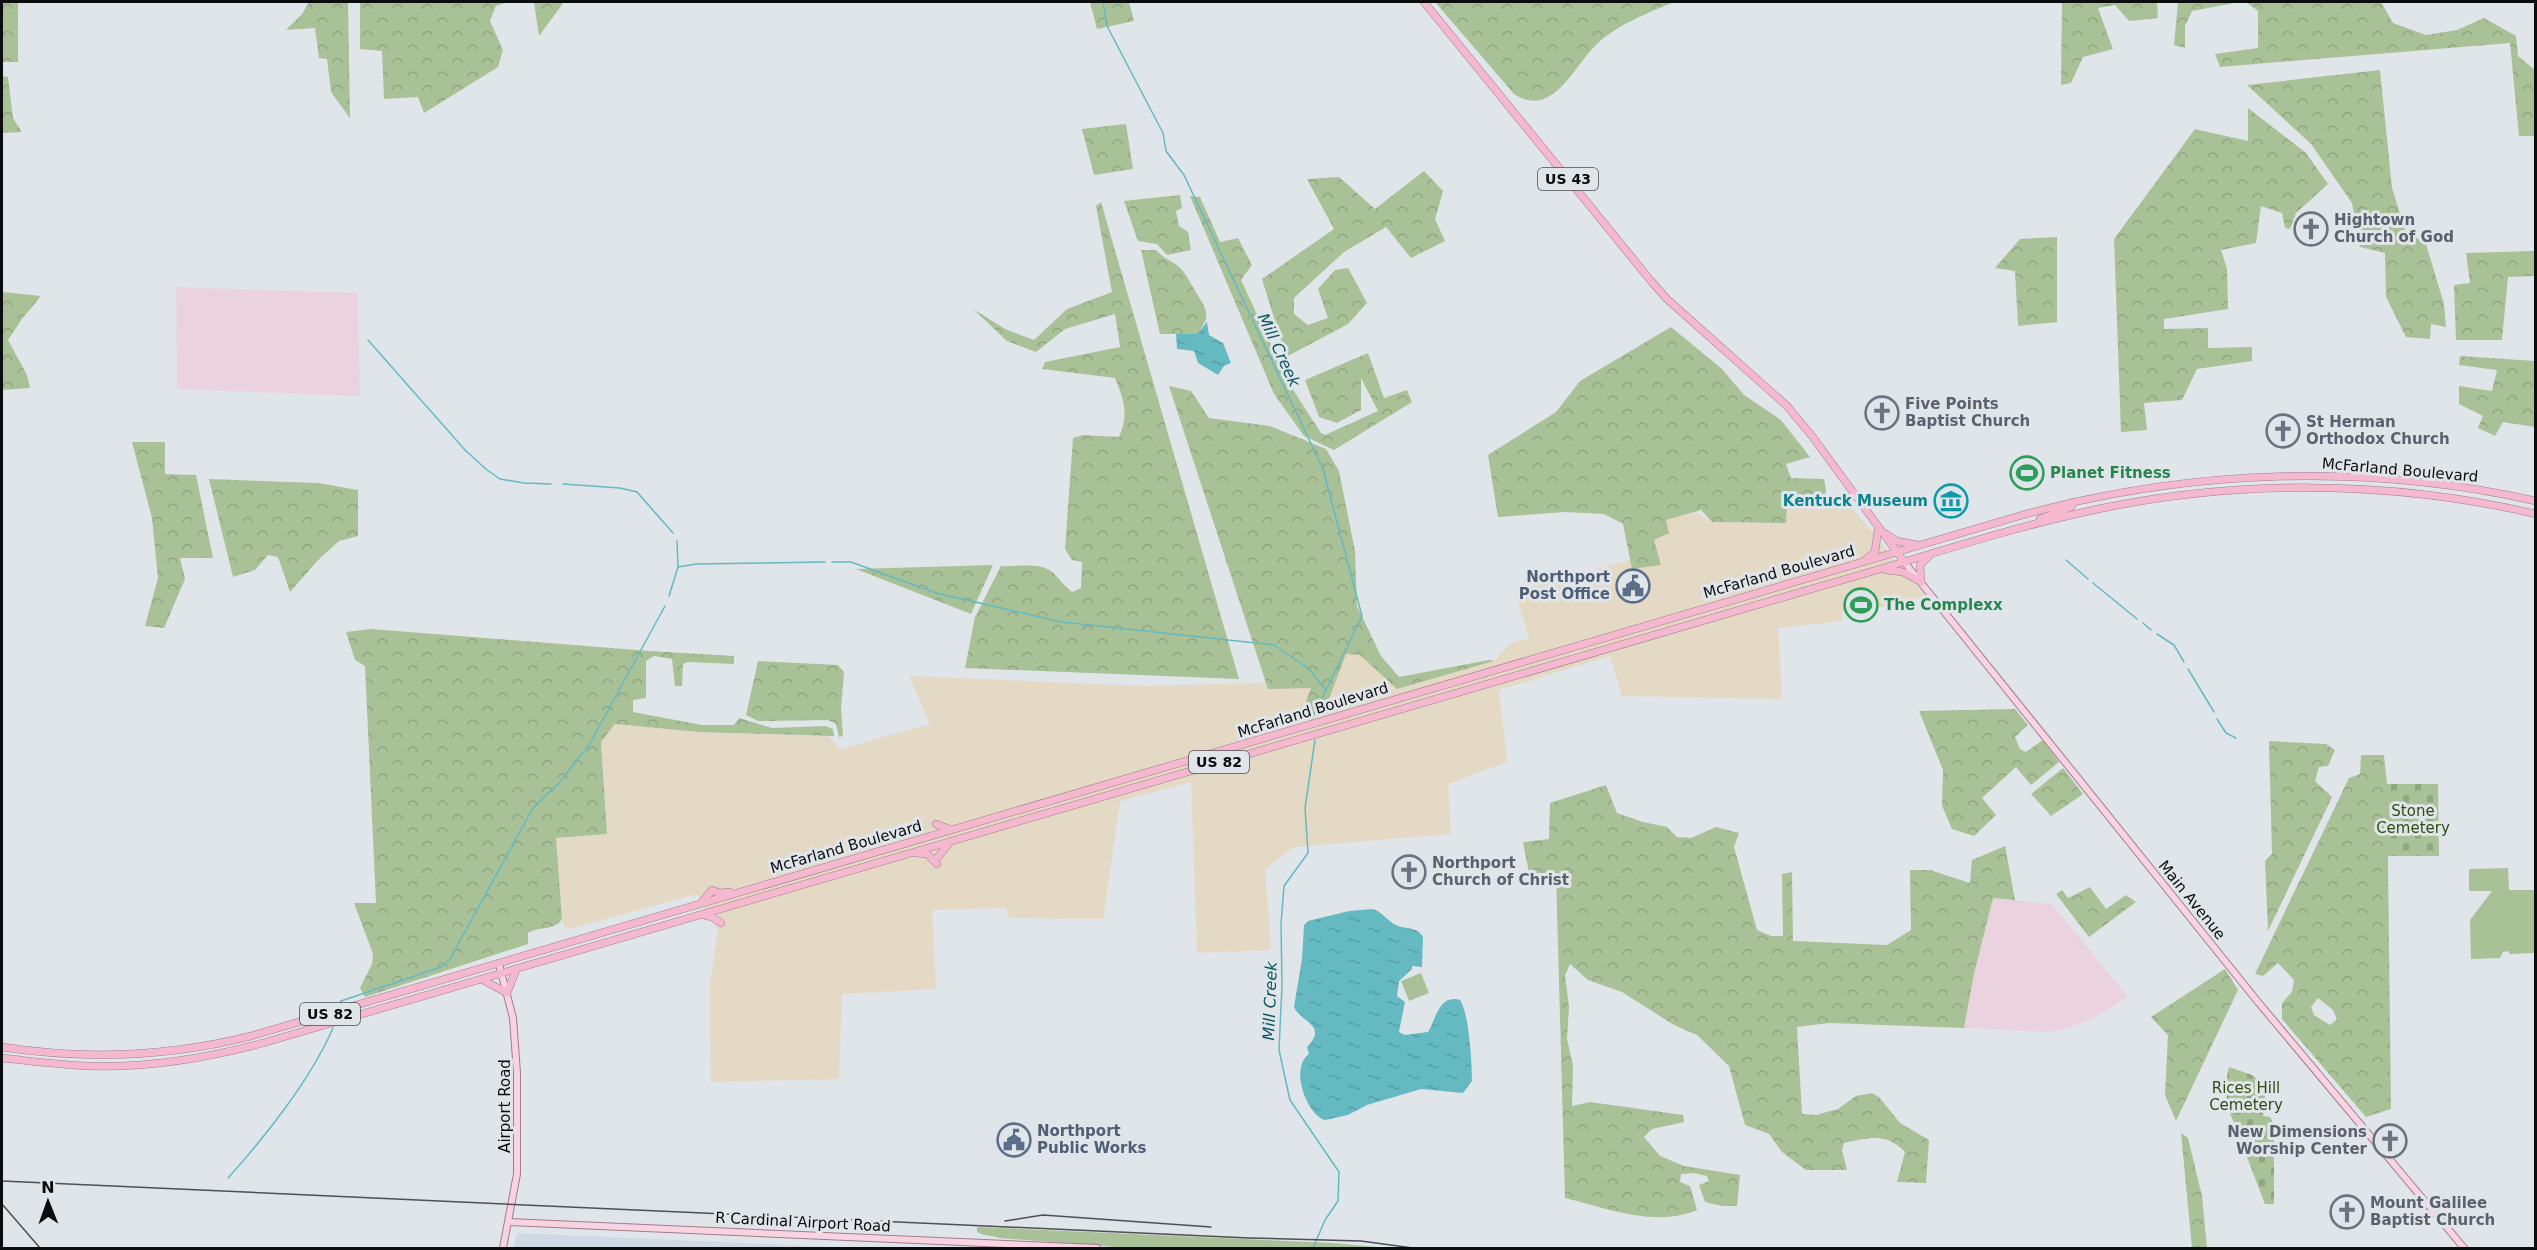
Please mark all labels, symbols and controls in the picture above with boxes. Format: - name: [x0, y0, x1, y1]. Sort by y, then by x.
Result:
- road number: US 43: [1538, 168, 1598, 190]
- church icon: Hightown Church of God: [2293, 211, 2329, 247]
- place label: Hightown Church of God: [2334, 211, 2454, 246]
- water label: Mill Creek: [1254, 310, 1305, 390]
- church icon: Five Points Baptist Church: [1864, 395, 1900, 431]
- place label: Five Points Baptist Church: [1905, 395, 2030, 430]
- church icon: St Herman Orthodox Church: [2265, 413, 2301, 449]
- place label: St Herman Orthodox Church: [2306, 413, 2450, 448]
- street label: McFarland Boulevard: [2321, 454, 2479, 486]
- sports icon: Planet Fitness: [2009, 455, 2045, 491]
- place label: Planet Fitness: [2050, 464, 2171, 482]
- museum icon: Kentuck Museum: [1933, 483, 1969, 519]
- place label: Kentuck Museum: [1783, 492, 1928, 510]
- street label: McFarland Boulevard: [1701, 542, 1857, 602]
- place label: Northport Post Office: [1519, 568, 1610, 603]
- public building icon: Northport Post Office: [1615, 568, 1651, 604]
- sports icon: The Complexx: [1843, 587, 1879, 623]
- place label: The Complexx: [1884, 596, 2003, 614]
- street label: McFarland Boulevard: [1235, 678, 1391, 742]
- road number: US 82: [1189, 751, 1249, 773]
- park label: Stone Cemetery: [2376, 802, 2450, 837]
- street label: McFarland Boulevard: [768, 817, 924, 877]
- church icon: Northport Church of Christ: [1391, 854, 1427, 890]
- place label: Northport Church of Christ: [1432, 854, 1569, 889]
- street label: Main Avenue: [2155, 857, 2229, 943]
- water label: Mill Creek: [1259, 960, 1281, 1041]
- road number: US 82: [300, 1003, 360, 1025]
- street label: Airport Road: [496, 1059, 514, 1153]
- park label: Rices Hill Cemetery: [2209, 1079, 2283, 1114]
- public building icon: Northport Public Works: [996, 1122, 1032, 1158]
- place label: Northport Public Works: [1037, 1122, 1146, 1157]
- place label: New Dimensions Worship Center: [2227, 1123, 2368, 1158]
- church icon: New Dimensions Worship Center: [2372, 1123, 2408, 1159]
- north arrow: [18, 1172, 78, 1232]
- text: N: [41, 1178, 55, 1197]
- church icon: Mount Galilee Baptist Church: [2329, 1194, 2365, 1230]
- place label: Mount Galilee Baptist Church: [2370, 1194, 2495, 1229]
- street label: R Cardinal Airport Road: [715, 1208, 891, 1236]

